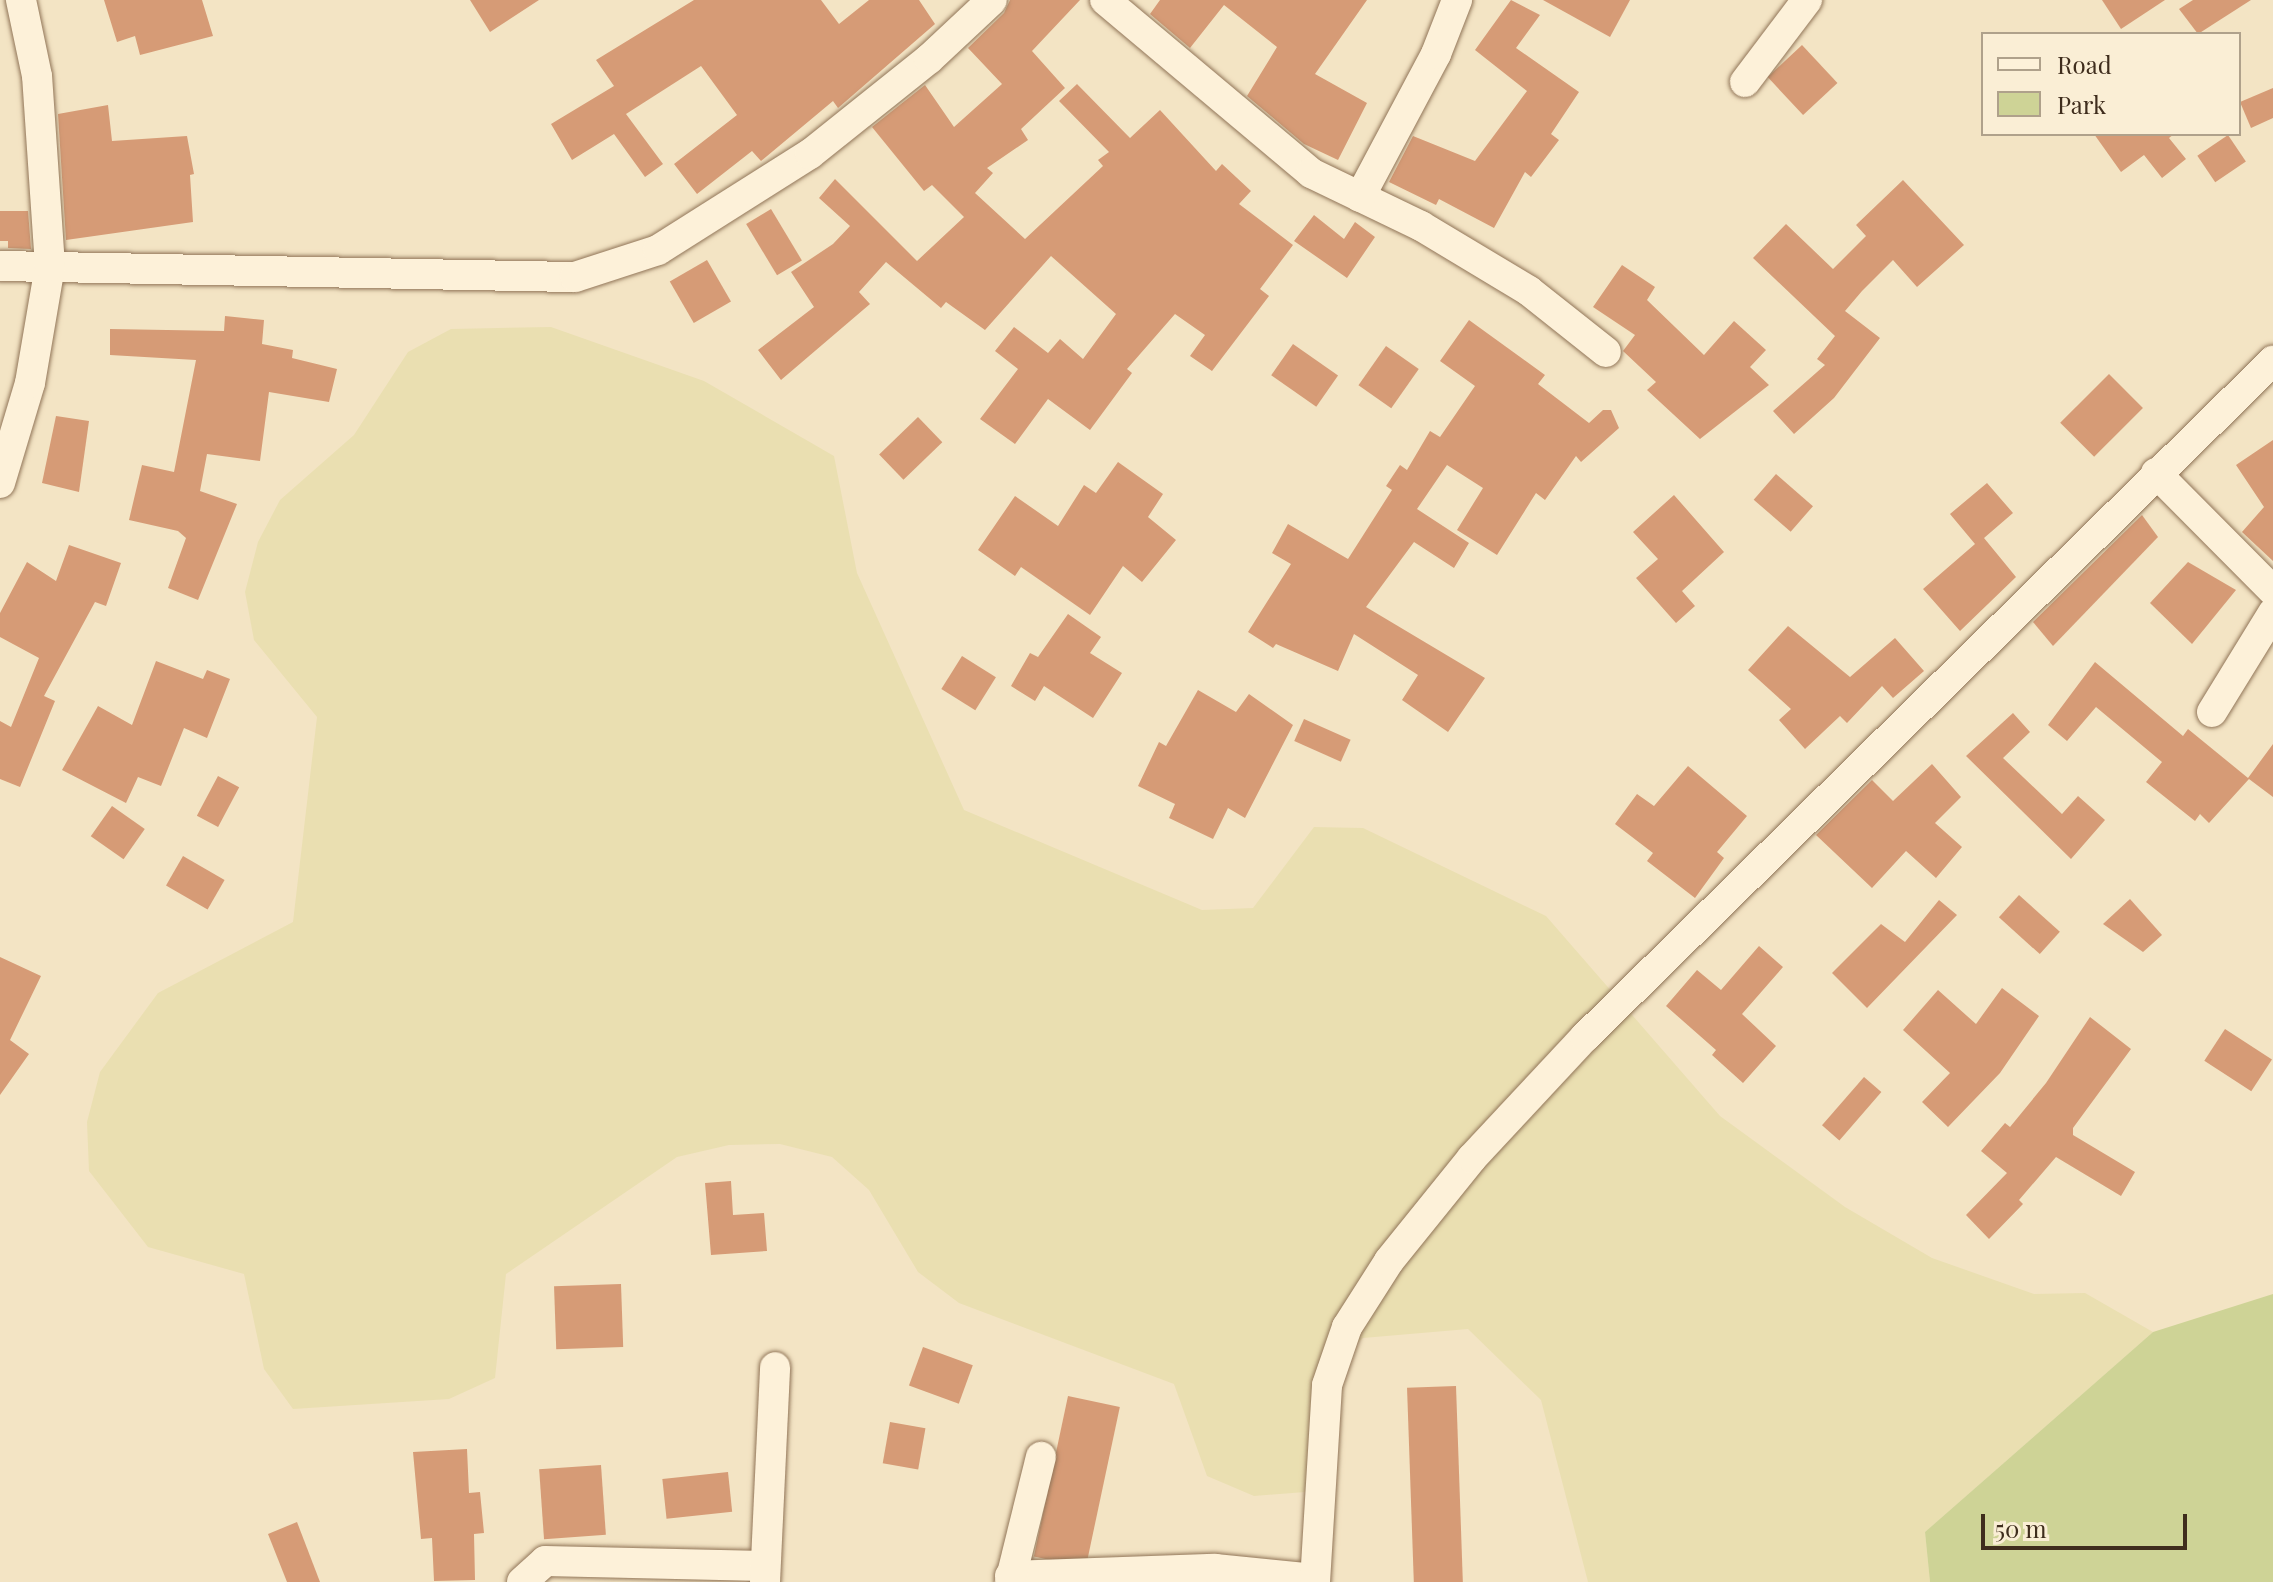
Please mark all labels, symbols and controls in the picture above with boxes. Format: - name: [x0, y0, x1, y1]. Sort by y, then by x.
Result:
- legend: [1981, 32, 2241, 136]
- text: Road: [2057, 48, 2112, 80]
- text: Park: [2057, 88, 2106, 120]
- scale bar: [1985, 1498, 2191, 1548]
- text: 50 m: [1995, 1512, 2047, 1544]

